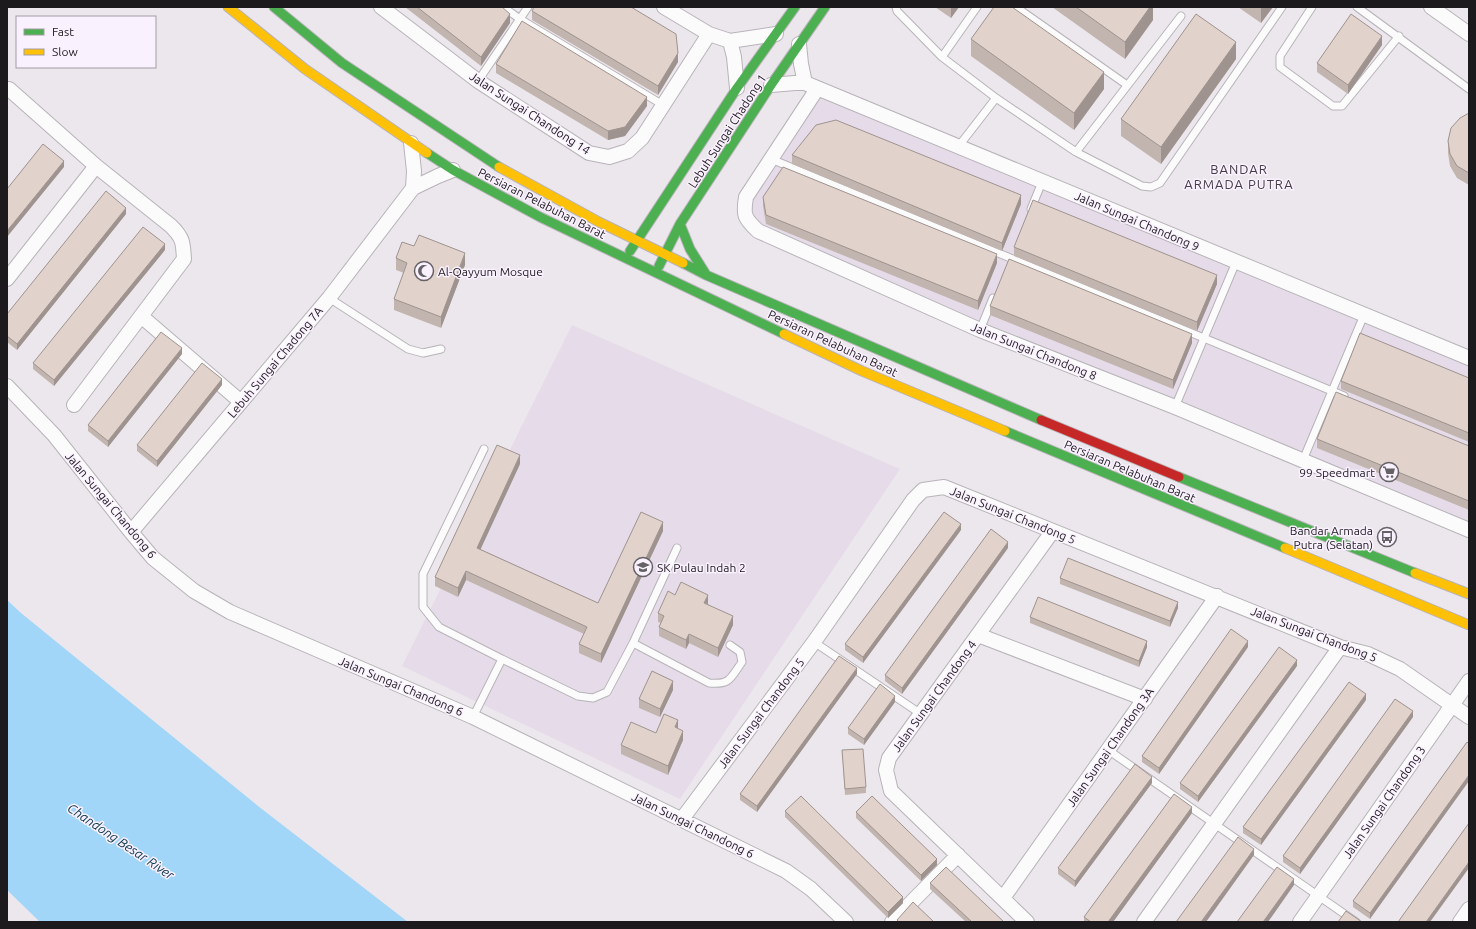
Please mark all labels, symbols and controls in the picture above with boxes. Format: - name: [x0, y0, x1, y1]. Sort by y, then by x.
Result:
- legend: [16, 16, 156, 68]
- text: Fast: [52, 25, 74, 38]
- text: Slow: [52, 45, 78, 58]
- street label: Jalan Sungai Chandong 14: [467, 69, 593, 157]
- street label: Lebuh Sungai Chadong 1: [685, 72, 769, 190]
- district label: BANDAR ARMADA PUTRA: [1184, 162, 1294, 191]
- street label: Persiaran Pelabuhan Barat: [476, 165, 608, 241]
- street label: Jalan Sungai Chandong 9: [1073, 189, 1201, 253]
- mosque icon: Al-Qayyum Mosque: [413, 260, 435, 282]
- place label: Al-Qayyum Mosque: [438, 265, 543, 278]
- street label: Lebuh Sungai Chadong 7A: [225, 304, 325, 420]
- street label: Persiaran Pelabuhan Barat: [766, 307, 900, 379]
- street label: Jalan Sungai Chandong 8: [969, 320, 1099, 382]
- street label: Persiaran Pelabuhan Barat: [1062, 437, 1198, 505]
- street label: Jalan Sungai Chandong 6: [63, 449, 159, 561]
- supermarket icon: 99 Speedmart: [1378, 461, 1400, 483]
- place label: 99 Speedmart: [1299, 466, 1375, 479]
- street label: Jalan Sungai Chandong 5: [948, 484, 1078, 546]
- place label: Bandar Armada Putra (Selatan): [1290, 524, 1373, 552]
- bus stop icon: Bandar Armada Putra (Selatan): [1376, 526, 1398, 548]
- school or university icon: SK Pulau Indah 2: [632, 556, 654, 578]
- place label: SK Pulau Indah 2: [657, 561, 746, 574]
- street label: Jalan Sungai Chandong 5: [1249, 604, 1379, 664]
- street label: Jalan Sungai Chandong 4: [889, 638, 979, 754]
- street label: Jalan Sungai Chandong 6: [337, 654, 466, 718]
- street label: Jalan Sungai Chandong 5: [715, 655, 807, 771]
- street label: Jalan Sungai Chandong 3A: [1064, 685, 1156, 809]
- street label: Jalan Sungai Chandong 3: [1340, 743, 1428, 861]
- street label: Jalan Sungai Chandong 6: [630, 790, 756, 860]
- water label: Chandong Besar River: [65, 800, 178, 882]

